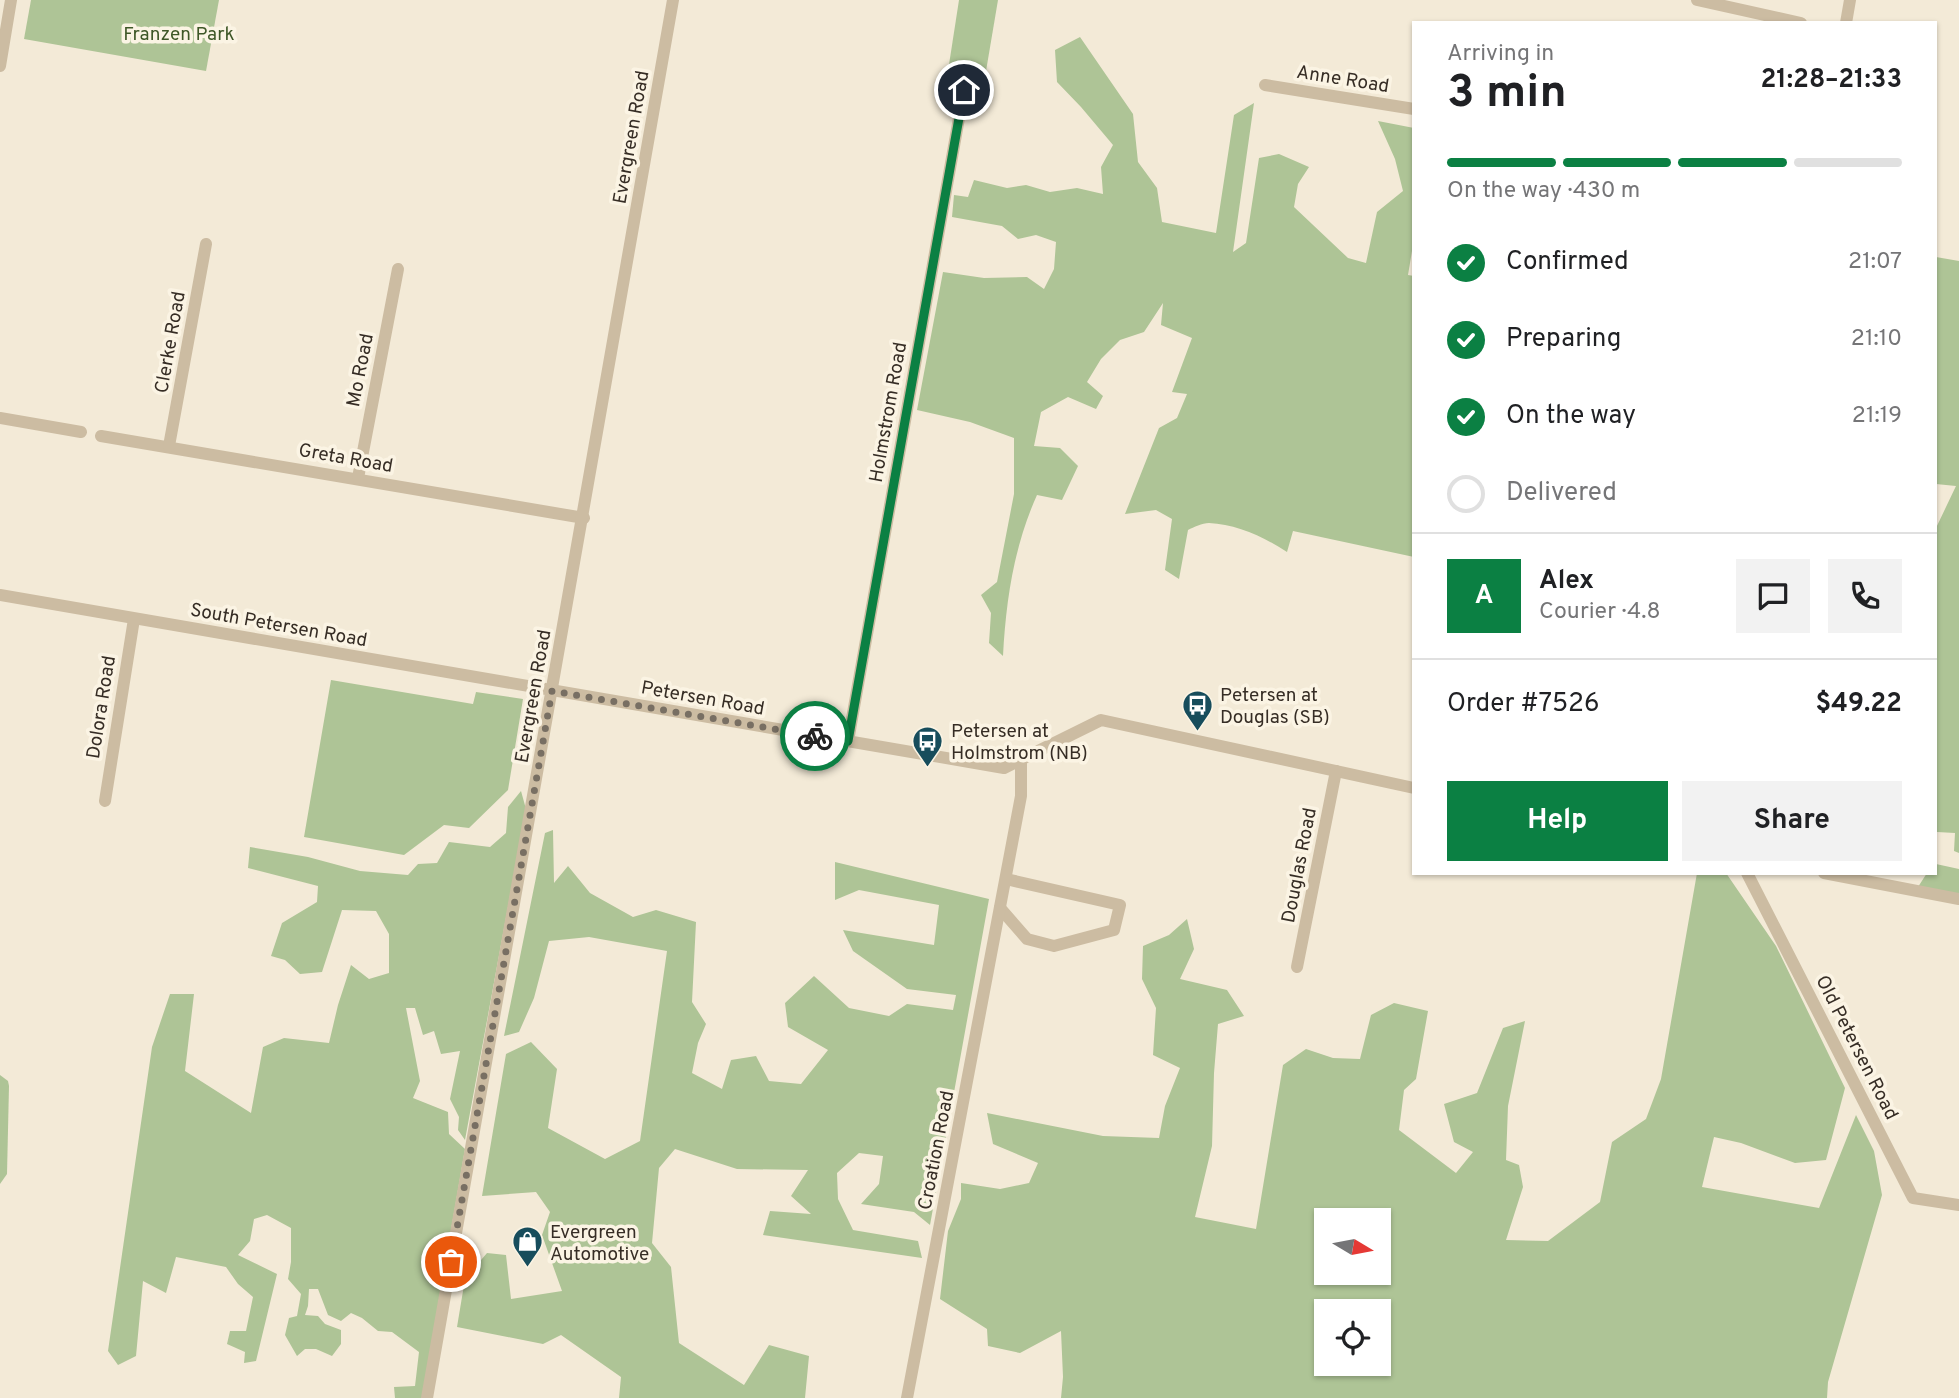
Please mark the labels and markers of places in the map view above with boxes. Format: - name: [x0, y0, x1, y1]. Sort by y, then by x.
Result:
- pin: [934, 60, 994, 120]
- place label: Petersen at Douglas (SB): [1220, 684, 1330, 730]
- bus stop icon: Petersen at Douglas (SB): [1180, 688, 1214, 732]
- place label: Petersen at Holmstrom (NB): [951, 720, 1088, 766]
- bus stop icon: Petersen at Holmstrom (NB): [911, 724, 945, 768]
- place label: Evergreen Automotive: [550, 1221, 649, 1267]
- shop icon: Evergreen Automotive: [510, 1225, 544, 1269]
- pin: [421, 1232, 481, 1292]

